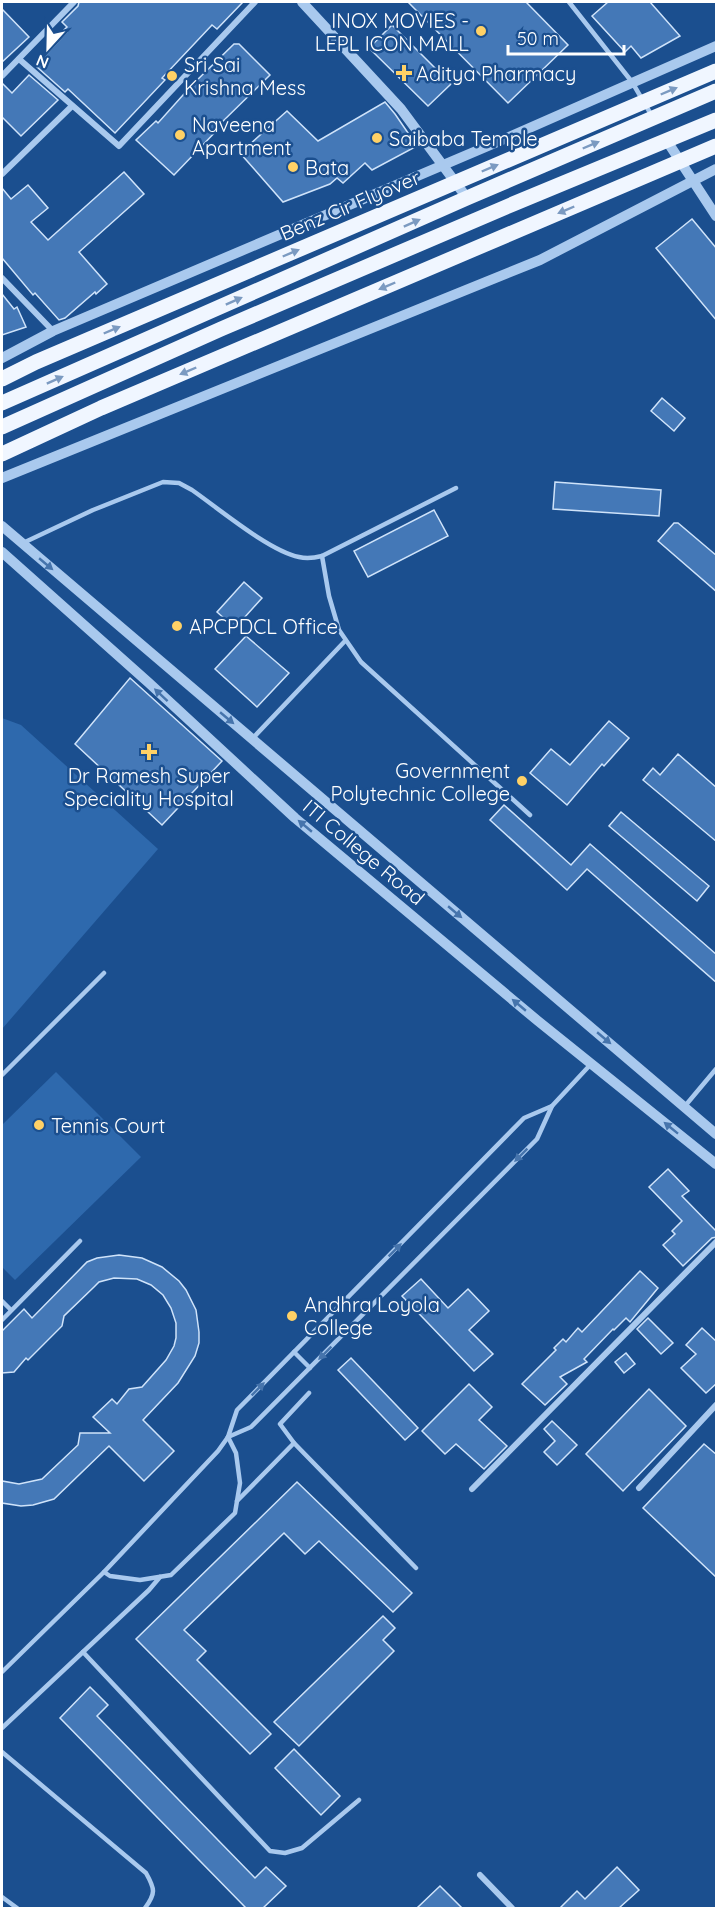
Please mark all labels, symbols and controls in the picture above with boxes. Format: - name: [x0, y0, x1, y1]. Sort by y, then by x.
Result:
- place label: INOX MOVIES - LEPL ICON MALL: [315, 8, 469, 56]
- north arrow: [18, 18, 78, 78]
- scale bar: [508, 18, 624, 56]
- marker: INOX MOVIES - LEPL ICON MALL: [474, 24, 488, 38]
- text: 50 m: [517, 27, 559, 50]
- text: N: [33, 50, 52, 73]
- place label: Sri Sai Krishna Mess: [184, 52, 306, 100]
- place label: Aditya Pharmacy: [416, 61, 576, 86]
- marker: Aditya Pharmacy: [397, 66, 411, 80]
- marker: Sri Sai Krishna Mess: [165, 69, 179, 83]
- one-way arrow: [661, 87, 678, 96]
- place label: Naveena Apartment: [192, 112, 292, 160]
- place label: Saibaba Temple: [389, 126, 538, 151]
- marker: Naveena Apartment: [173, 128, 187, 142]
- marker: Saibaba Temple: [370, 131, 384, 145]
- one-way arrow: [582, 140, 600, 149]
- place label: Bata: [305, 155, 349, 180]
- marker: Bata: [286, 160, 300, 174]
- one-way arrow: [481, 163, 499, 172]
- street label: Benz Cir Flyover: [276, 164, 424, 246]
- one-way arrow: [557, 206, 575, 215]
- one-way arrow: [403, 217, 421, 227]
- one-way arrow: [283, 248, 301, 258]
- one-way arrow: [377, 281, 395, 291]
- one-way arrow: [225, 296, 243, 306]
- one-way arrow: [104, 325, 121, 334]
- one-way arrow: [178, 366, 196, 376]
- one-way arrow: [46, 374, 64, 384]
- one-way arrow: [38, 557, 53, 570]
- place label: APCPDCL Office: [189, 614, 338, 639]
- marker: APCPDCL Office: [170, 619, 184, 633]
- one-way arrow: [154, 689, 169, 702]
- one-way arrow: [219, 711, 235, 724]
- marker: Dr Ramesh Super Speciality Hospital: [140, 743, 158, 761]
- place label: Government Polytechnic College: [330, 758, 510, 806]
- place label: Dr Ramesh Super Speciality Hospital: [64, 763, 234, 811]
- marker: Government Polytechnic College: [515, 774, 529, 788]
- street label: ITI College Road: [298, 794, 430, 910]
- one-way arrow: [297, 820, 313, 833]
- one-way arrow: [447, 905, 462, 918]
- one-way arrow: [511, 999, 527, 1012]
- one-way arrow: [596, 1031, 611, 1044]
- place label: Tennis Court: [51, 1113, 165, 1138]
- marker: Tennis Court: [32, 1118, 46, 1132]
- one-way arrow: [663, 1121, 679, 1134]
- one-way arrow: [515, 1147, 529, 1161]
- one-way arrow: [387, 1243, 401, 1257]
- place label: Andhra Loyola College: [304, 1292, 440, 1340]
- marker: Andhra Loyola College: [285, 1309, 299, 1323]
- one-way arrow: [318, 1346, 332, 1360]
- one-way arrow: [250, 1382, 264, 1396]

